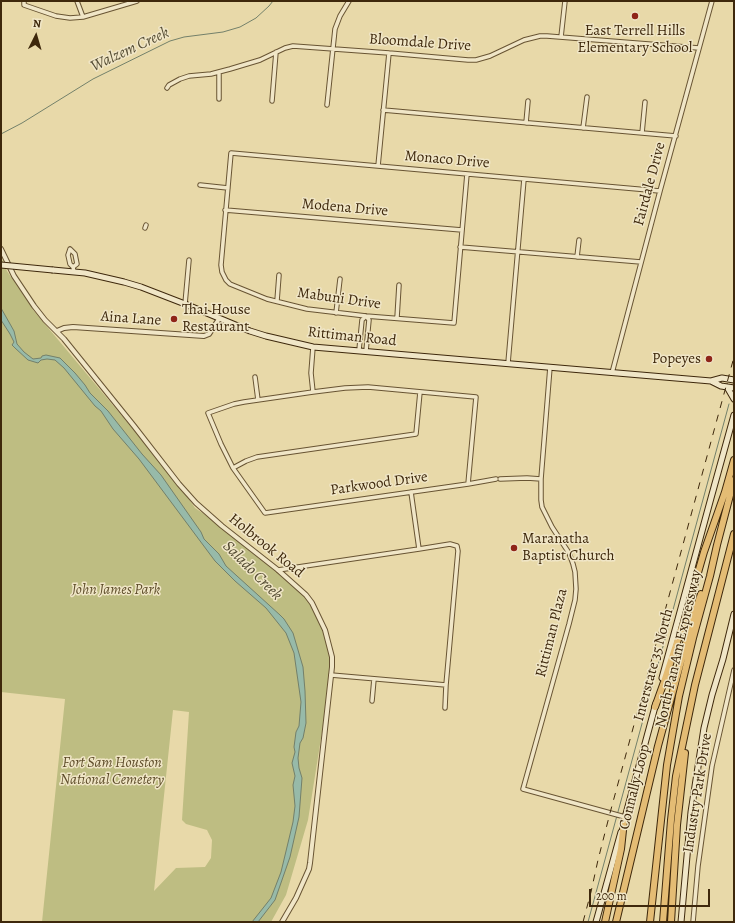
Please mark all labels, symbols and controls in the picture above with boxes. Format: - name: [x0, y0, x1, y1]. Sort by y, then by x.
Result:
- marker: East Terrell Hills Elementary School: [630, 11, 640, 21]
- north arrow: [16, 16, 56, 56]
- text: N: [32, 16, 42, 31]
- place label: East Terrell Hills Elementary School: [578, 22, 692, 57]
- water label: Walzem Creek: [88, 23, 172, 77]
- street label: Bloomdale Drive: [368, 30, 472, 56]
- street label: Fairdale Drive: [630, 140, 670, 228]
- street label: Monaco Drive: [404, 147, 490, 173]
- street label: Modena Drive: [301, 195, 389, 221]
- street label: Mabuni Drive: [296, 284, 382, 314]
- place label: Thai House Restaurant: [182, 301, 250, 336]
- street label: Aina Lane: [100, 308, 162, 330]
- marker: Thai House Restaurant: [169, 314, 179, 324]
- street label: Rittiman Road: [307, 323, 397, 351]
- place label: Popeyes: [652, 350, 701, 368]
- marker: Popeyes: [704, 354, 714, 364]
- street label: Parkwood Drive: [329, 468, 429, 500]
- street label: Holbrook Road: [225, 510, 307, 582]
- place label: Maranatha Baptist Church: [522, 530, 614, 565]
- water label: Salado Creek: [218, 537, 286, 605]
- marker: Maranatha Baptist Church: [509, 543, 519, 553]
- street label: North Pan Am Expressway: [652, 568, 706, 730]
- park label: John James Park: [72, 581, 160, 599]
- street label: Rittiman Plaza: [532, 587, 572, 679]
- street label: Interstate 35 North: [630, 607, 678, 723]
- street label: Industry Park Drive: [680, 732, 716, 854]
- street label: Connally Loop: [616, 742, 654, 832]
- park label: Fort Sam Houston National Cemetery: [60, 754, 164, 789]
- scale bar: [591, 881, 712, 907]
- text: 200 m: [596, 888, 627, 904]

